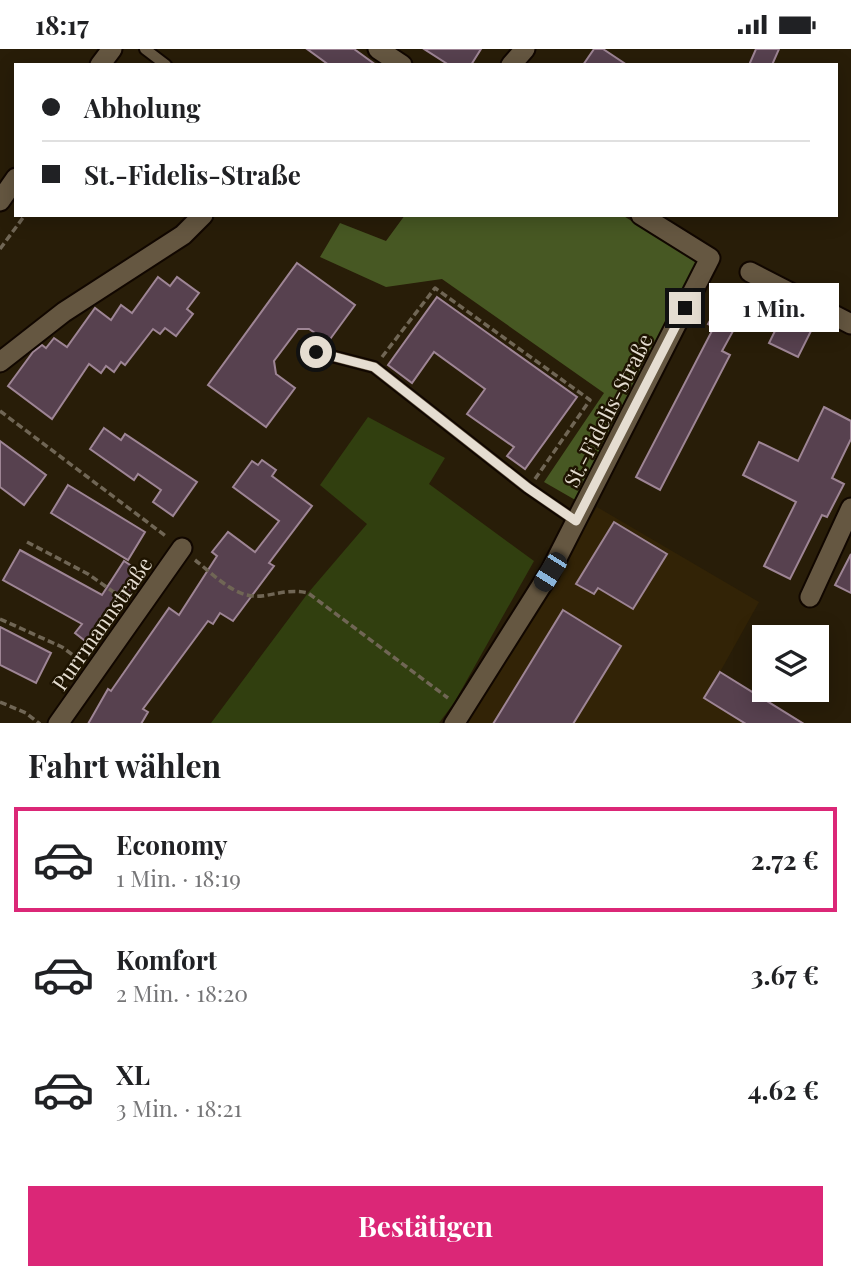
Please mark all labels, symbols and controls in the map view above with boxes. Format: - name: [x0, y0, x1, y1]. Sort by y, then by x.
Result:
- text: 18:17: [35, 7, 89, 42]
- text: Abholung: [84, 90, 201, 125]
- text: St.-Fidelis-Straße: [84, 157, 301, 192]
- callout: 1 Min.: [710, 283, 839, 333]
- route end: [669, 292, 701, 324]
- text: 1 Min.: [742, 292, 806, 323]
- street label: St.-Fidelis-Straße: [556, 328, 658, 492]
- route start: [300, 336, 332, 368]
- car: [530, 549, 571, 595]
- street label: Purrmannstraße: [45, 551, 157, 695]
- map controls: [752, 625, 829, 702]
- button: layers: [752, 625, 829, 702]
- text: Fahrt wählen: [28, 743, 221, 786]
- text: Economy: [116, 827, 227, 862]
- icon: car: [32, 828, 95, 891]
- text: 2.72 €: [751, 842, 819, 877]
- text: 1 Min. · 18:19: [116, 862, 241, 893]
- text: Komfort: [116, 942, 217, 977]
- icon: car: [32, 943, 95, 1006]
- text: 3.67 €: [751, 957, 819, 992]
- text: 2 Min. · 18:20: [116, 977, 248, 1008]
- text: XL: [116, 1057, 150, 1092]
- icon: car: [32, 1058, 95, 1121]
- text: 4.62 €: [748, 1072, 819, 1107]
- text: 3 Min. · 18:21: [116, 1092, 242, 1123]
- button: Bestätigen: [28, 1186, 823, 1266]

